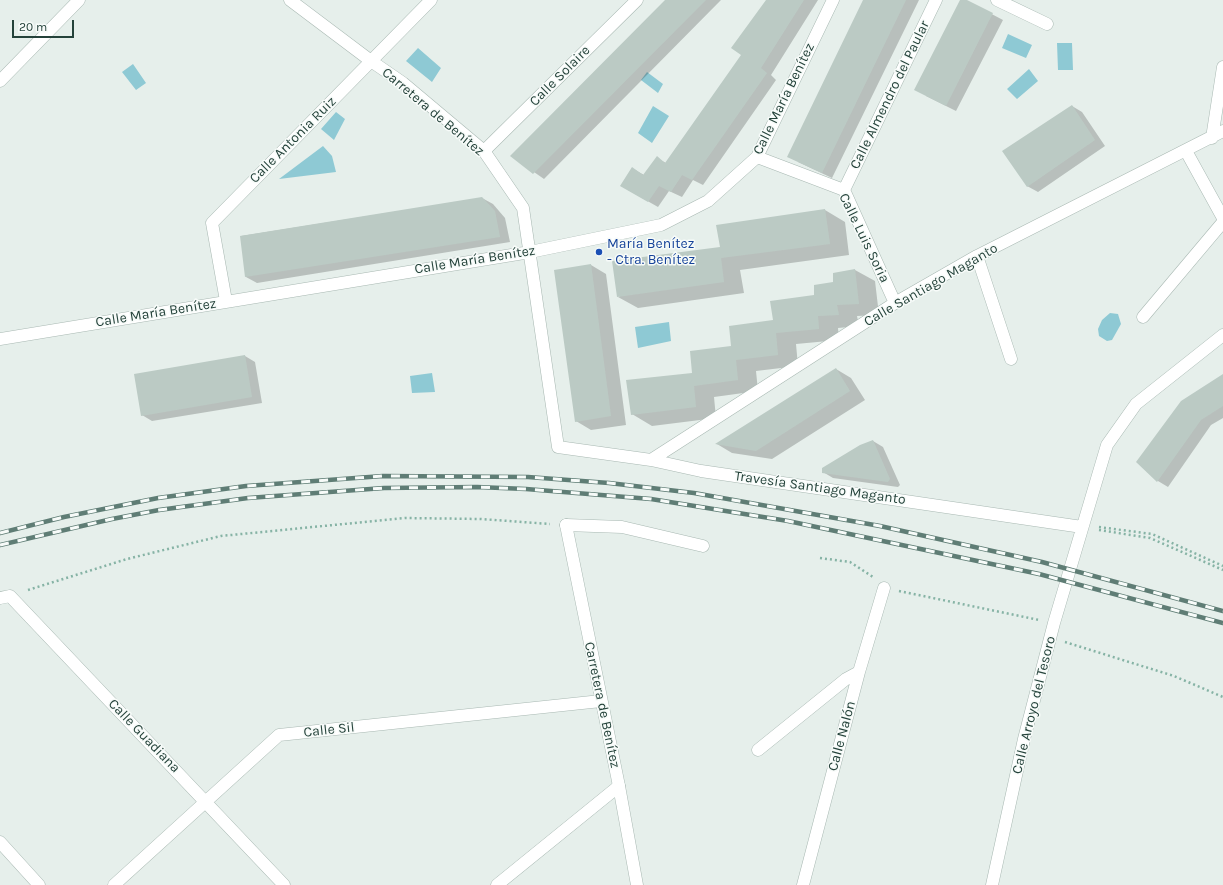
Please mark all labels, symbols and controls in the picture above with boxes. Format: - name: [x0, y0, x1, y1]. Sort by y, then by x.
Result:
- scale bar: [14, 12, 76, 38]
- street label: Calle Almendro del Paular: [847, 18, 933, 172]
- text: 20 m: [19, 20, 47, 34]
- street label: Calle María Benítez: [750, 40, 818, 158]
- street label: Calle Solaire: [526, 42, 594, 110]
- street label: Carretera de Benítez: [378, 64, 488, 160]
- street label: Calle Antonia Ruiz: [246, 93, 340, 187]
- street label: Calle Luis Soria: [835, 190, 893, 286]
- place label: María Benítez - Ctra. Benítez: [607, 236, 695, 268]
- street label: Calle Santiago Maganto: [861, 240, 1001, 330]
- street label: Calle María Benítez: [413, 242, 537, 278]
- marker: María Benítez - Ctra. Benítez: [594, 247, 604, 257]
- street label: Calle María Benítez: [94, 295, 218, 331]
- street label: Travesía Santiago Maganto: [733, 468, 907, 508]
- street label: Calle Arroyo del Tesoro: [1009, 634, 1059, 776]
- street label: Carretera de Benítez: [580, 640, 624, 770]
- street label: Calle Guadiana: [105, 696, 183, 776]
- street label: Calle Nalón: [825, 699, 859, 773]
- street label: Calle Sil: [303, 719, 355, 741]

